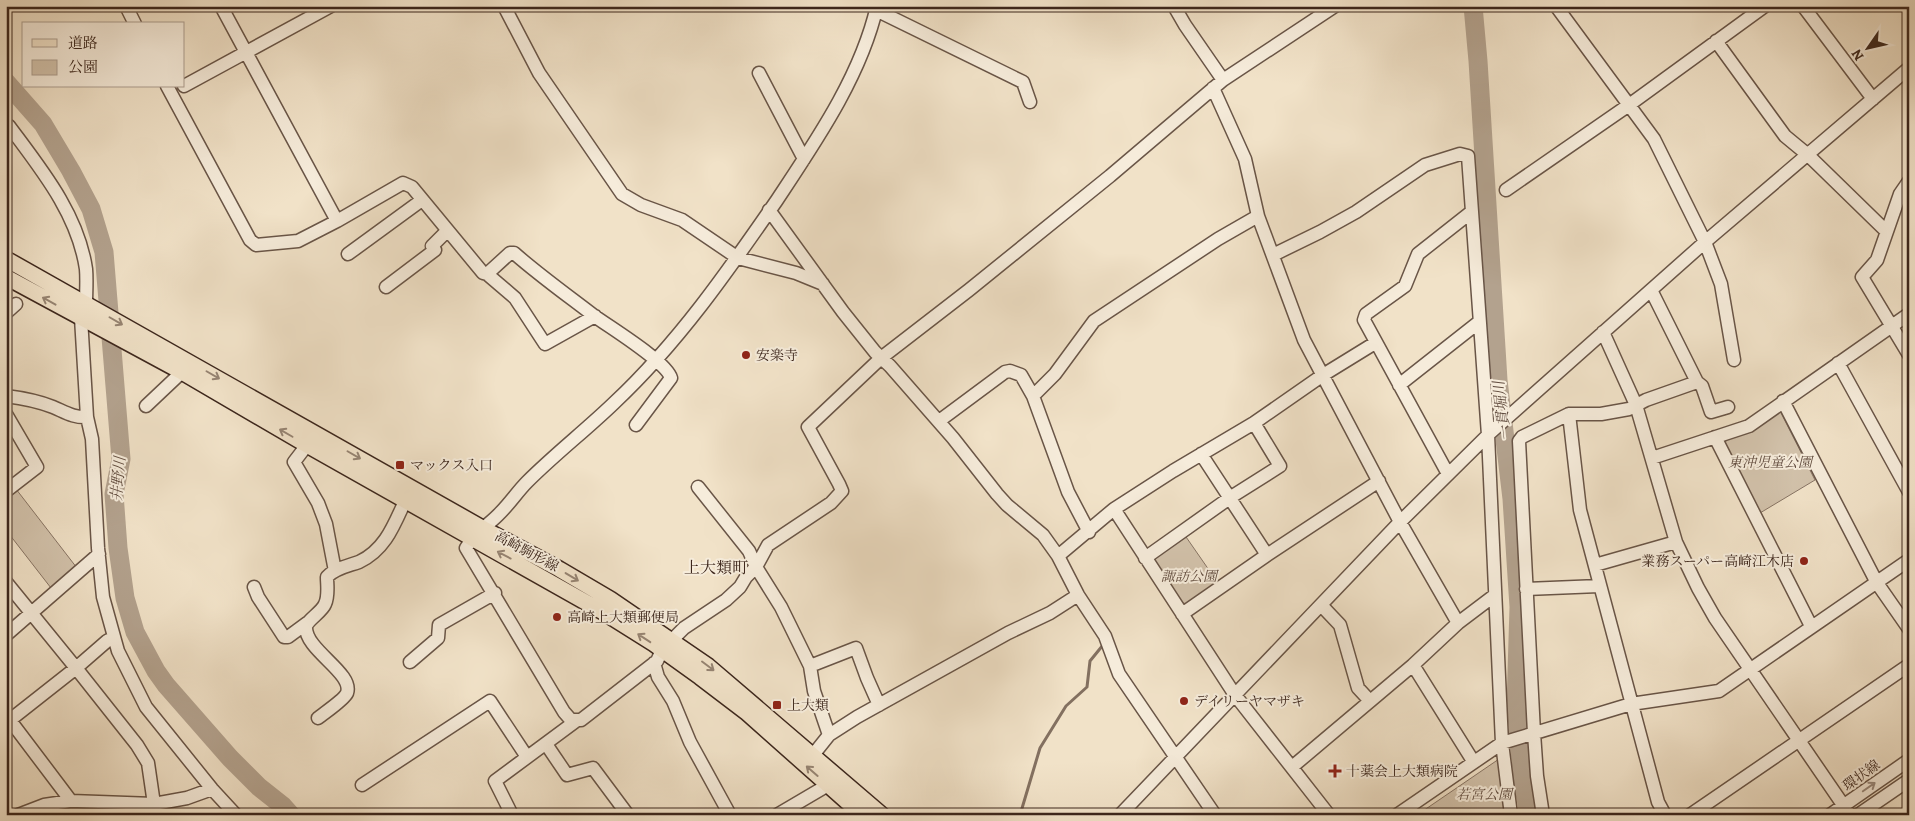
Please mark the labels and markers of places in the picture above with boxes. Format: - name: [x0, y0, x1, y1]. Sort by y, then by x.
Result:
- place label: 安楽寺: [756, 346, 798, 365]
- marker: 安楽寺: [740, 349, 752, 361]
- place label: マックス入口: [410, 456, 493, 475]
- marker: マックス入口: [394, 459, 406, 471]
- place label: 業務スーパー高崎江木店: [1641, 552, 1794, 571]
- marker: 業務スーパー高崎江木店: [1798, 555, 1810, 567]
- place label: 高崎上大類郵便局: [567, 608, 679, 627]
- marker: 高崎上大類郵便局: [551, 611, 563, 623]
- place label: デイリーヤマザキ: [1194, 692, 1305, 711]
- marker: デイリーヤマザキ: [1178, 695, 1190, 707]
- place label: 上大類: [787, 696, 829, 715]
- marker: 上大類: [771, 699, 783, 711]
- place label: 十薬会上大類病院: [1346, 762, 1458, 781]
- marker: 十薬会上大類病院: [1328, 764, 1342, 778]

